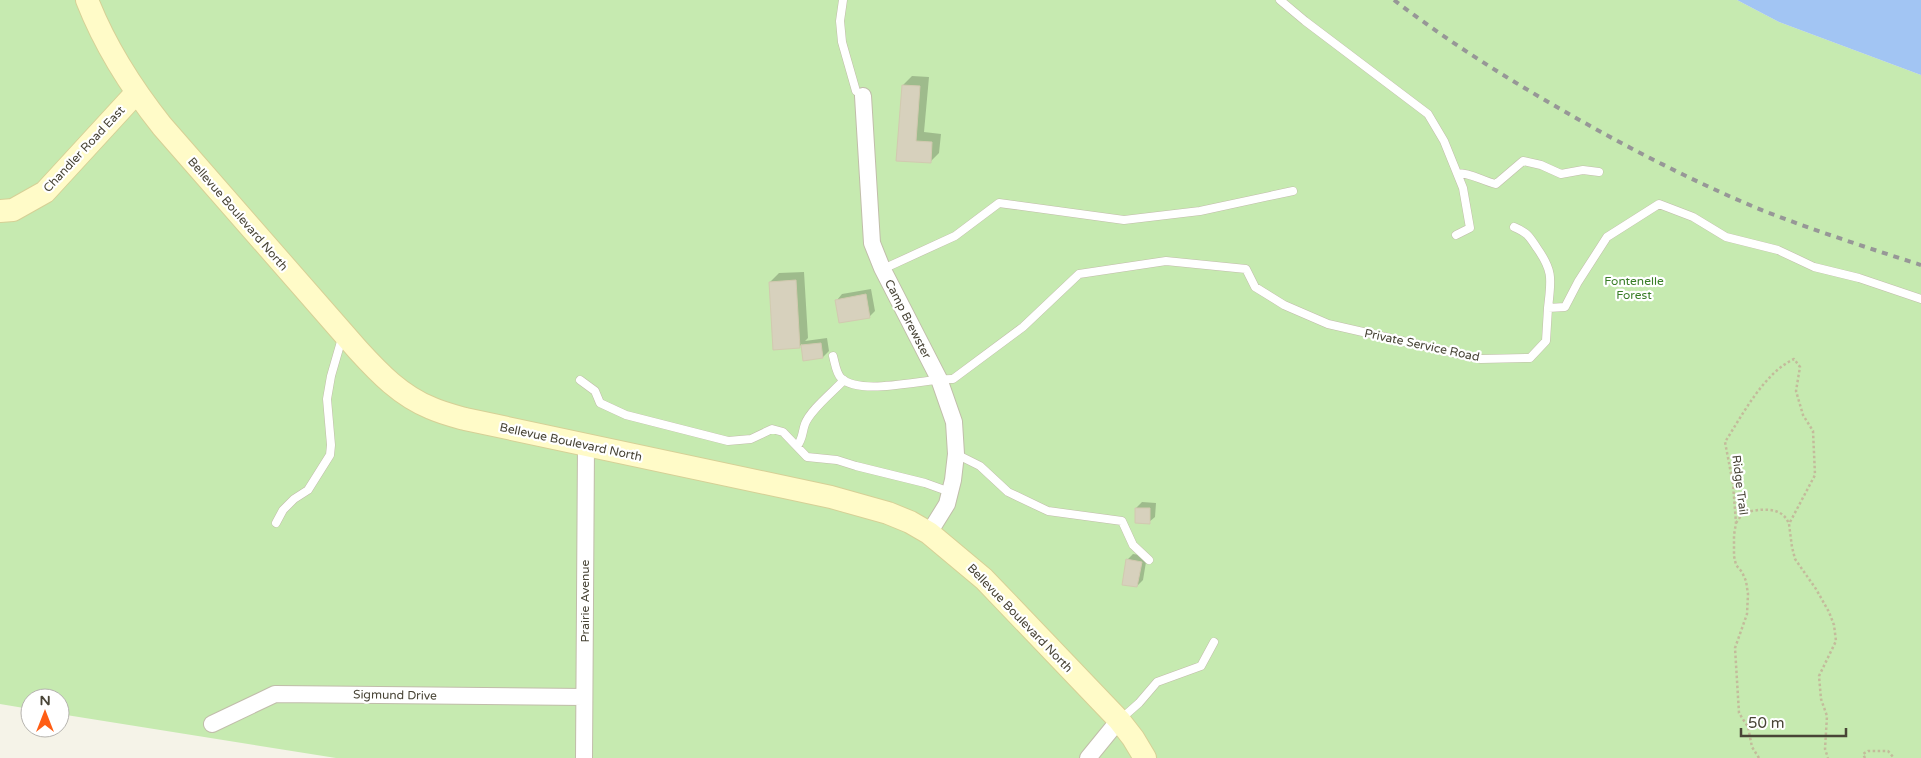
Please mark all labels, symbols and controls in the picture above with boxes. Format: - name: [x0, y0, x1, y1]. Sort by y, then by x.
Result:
- street label: Chandler Road East: [40, 103, 128, 195]
- street label: Bellevue Boulevard North: [185, 155, 291, 273]
- park label: Fontenelle Forest: [1604, 274, 1664, 302]
- street label: Camp Brewster: [882, 277, 934, 361]
- street label: Private Service Road: [1363, 326, 1481, 364]
- street label: Bellevue Boulevard North: [498, 420, 644, 464]
- street label: Ridge Trail: [1729, 454, 1751, 516]
- street label: Prairie Avenue: [578, 559, 592, 642]
- street label: Bellevue Boulevard North: [964, 561, 1076, 675]
- street label: Sigmund Drive: [353, 687, 437, 703]
- north arrow: [20, 688, 70, 738]
- text: N: [39, 692, 51, 709]
- scale bar: [1741, 706, 1846, 738]
- text: 50 m: [1748, 714, 1785, 732]

